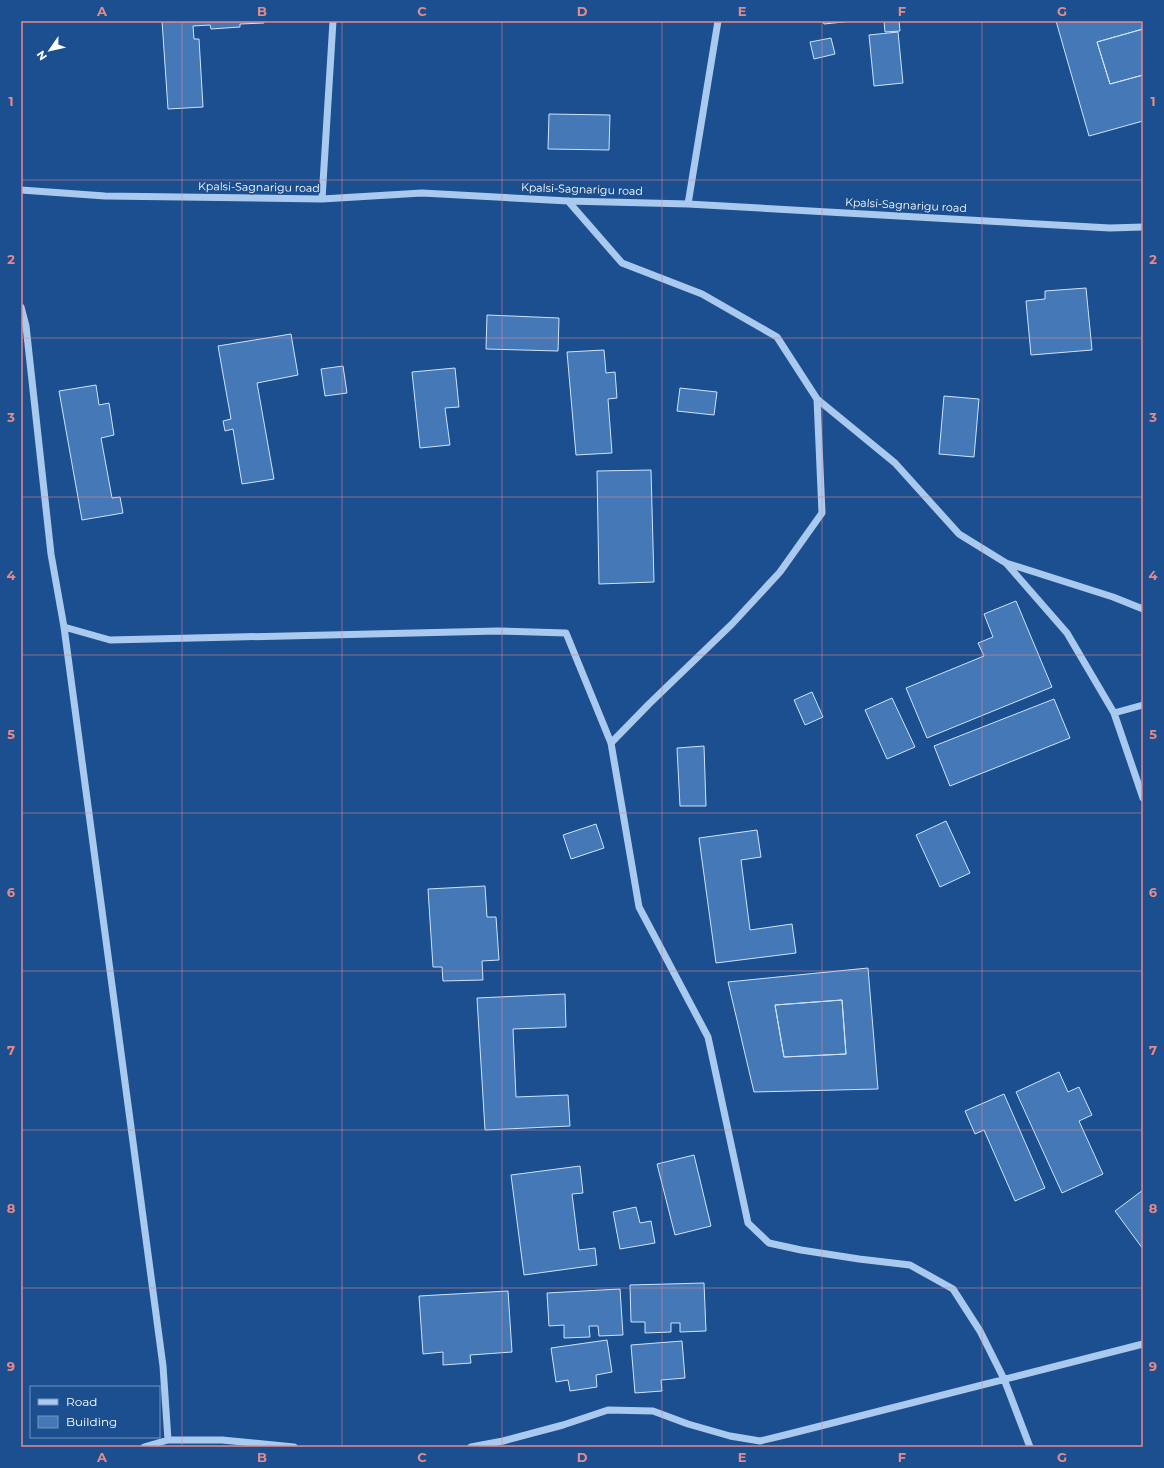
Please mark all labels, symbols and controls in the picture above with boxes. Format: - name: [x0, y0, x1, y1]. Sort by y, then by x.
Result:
- text: A: [96, 3, 108, 19]
- text: B: [257, 3, 267, 19]
- text: C: [417, 3, 427, 19]
- text: D: [577, 3, 588, 19]
- text: E: [738, 3, 747, 19]
- text: F: [898, 3, 906, 19]
- text: G: [1057, 3, 1067, 19]
- north arrow: [30, 30, 70, 70]
- text: N: [33, 48, 50, 63]
- text: 1: [8, 93, 14, 109]
- text: 1: [1150, 93, 1156, 109]
- street label: Kpalsi-Sagnarigu road: [198, 179, 320, 195]
- street label: Kpalsi-Sagnarigu road: [521, 180, 643, 198]
- street label: Kpalsi-Sagnarigu road: [845, 195, 967, 215]
- text: 2: [7, 251, 15, 267]
- text: 2: [1149, 251, 1157, 267]
- text: 3: [6, 409, 15, 425]
- text: 3: [1148, 409, 1157, 425]
- text: 4: [7, 567, 16, 583]
- text: 4: [1149, 567, 1158, 583]
- text: 5: [7, 726, 15, 742]
- text: 5: [1149, 726, 1157, 742]
- text: 6: [7, 884, 16, 900]
- text: 6: [1149, 884, 1158, 900]
- text: 7: [7, 1042, 15, 1058]
- text: 7: [1149, 1042, 1157, 1058]
- text: 8: [7, 1200, 16, 1216]
- text: 8: [1149, 1200, 1158, 1216]
- text: 9: [7, 1358, 15, 1374]
- text: 9: [1149, 1358, 1157, 1374]
- legend: [30, 1386, 160, 1438]
- text: Road: [66, 1394, 97, 1409]
- text: Building: [66, 1414, 117, 1429]
- text: A: [96, 1449, 108, 1465]
- text: B: [257, 1449, 267, 1465]
- text: C: [417, 1449, 427, 1465]
- text: D: [577, 1449, 588, 1465]
- text: E: [738, 1449, 747, 1465]
- text: F: [898, 1449, 906, 1465]
- text: G: [1057, 1449, 1067, 1465]

